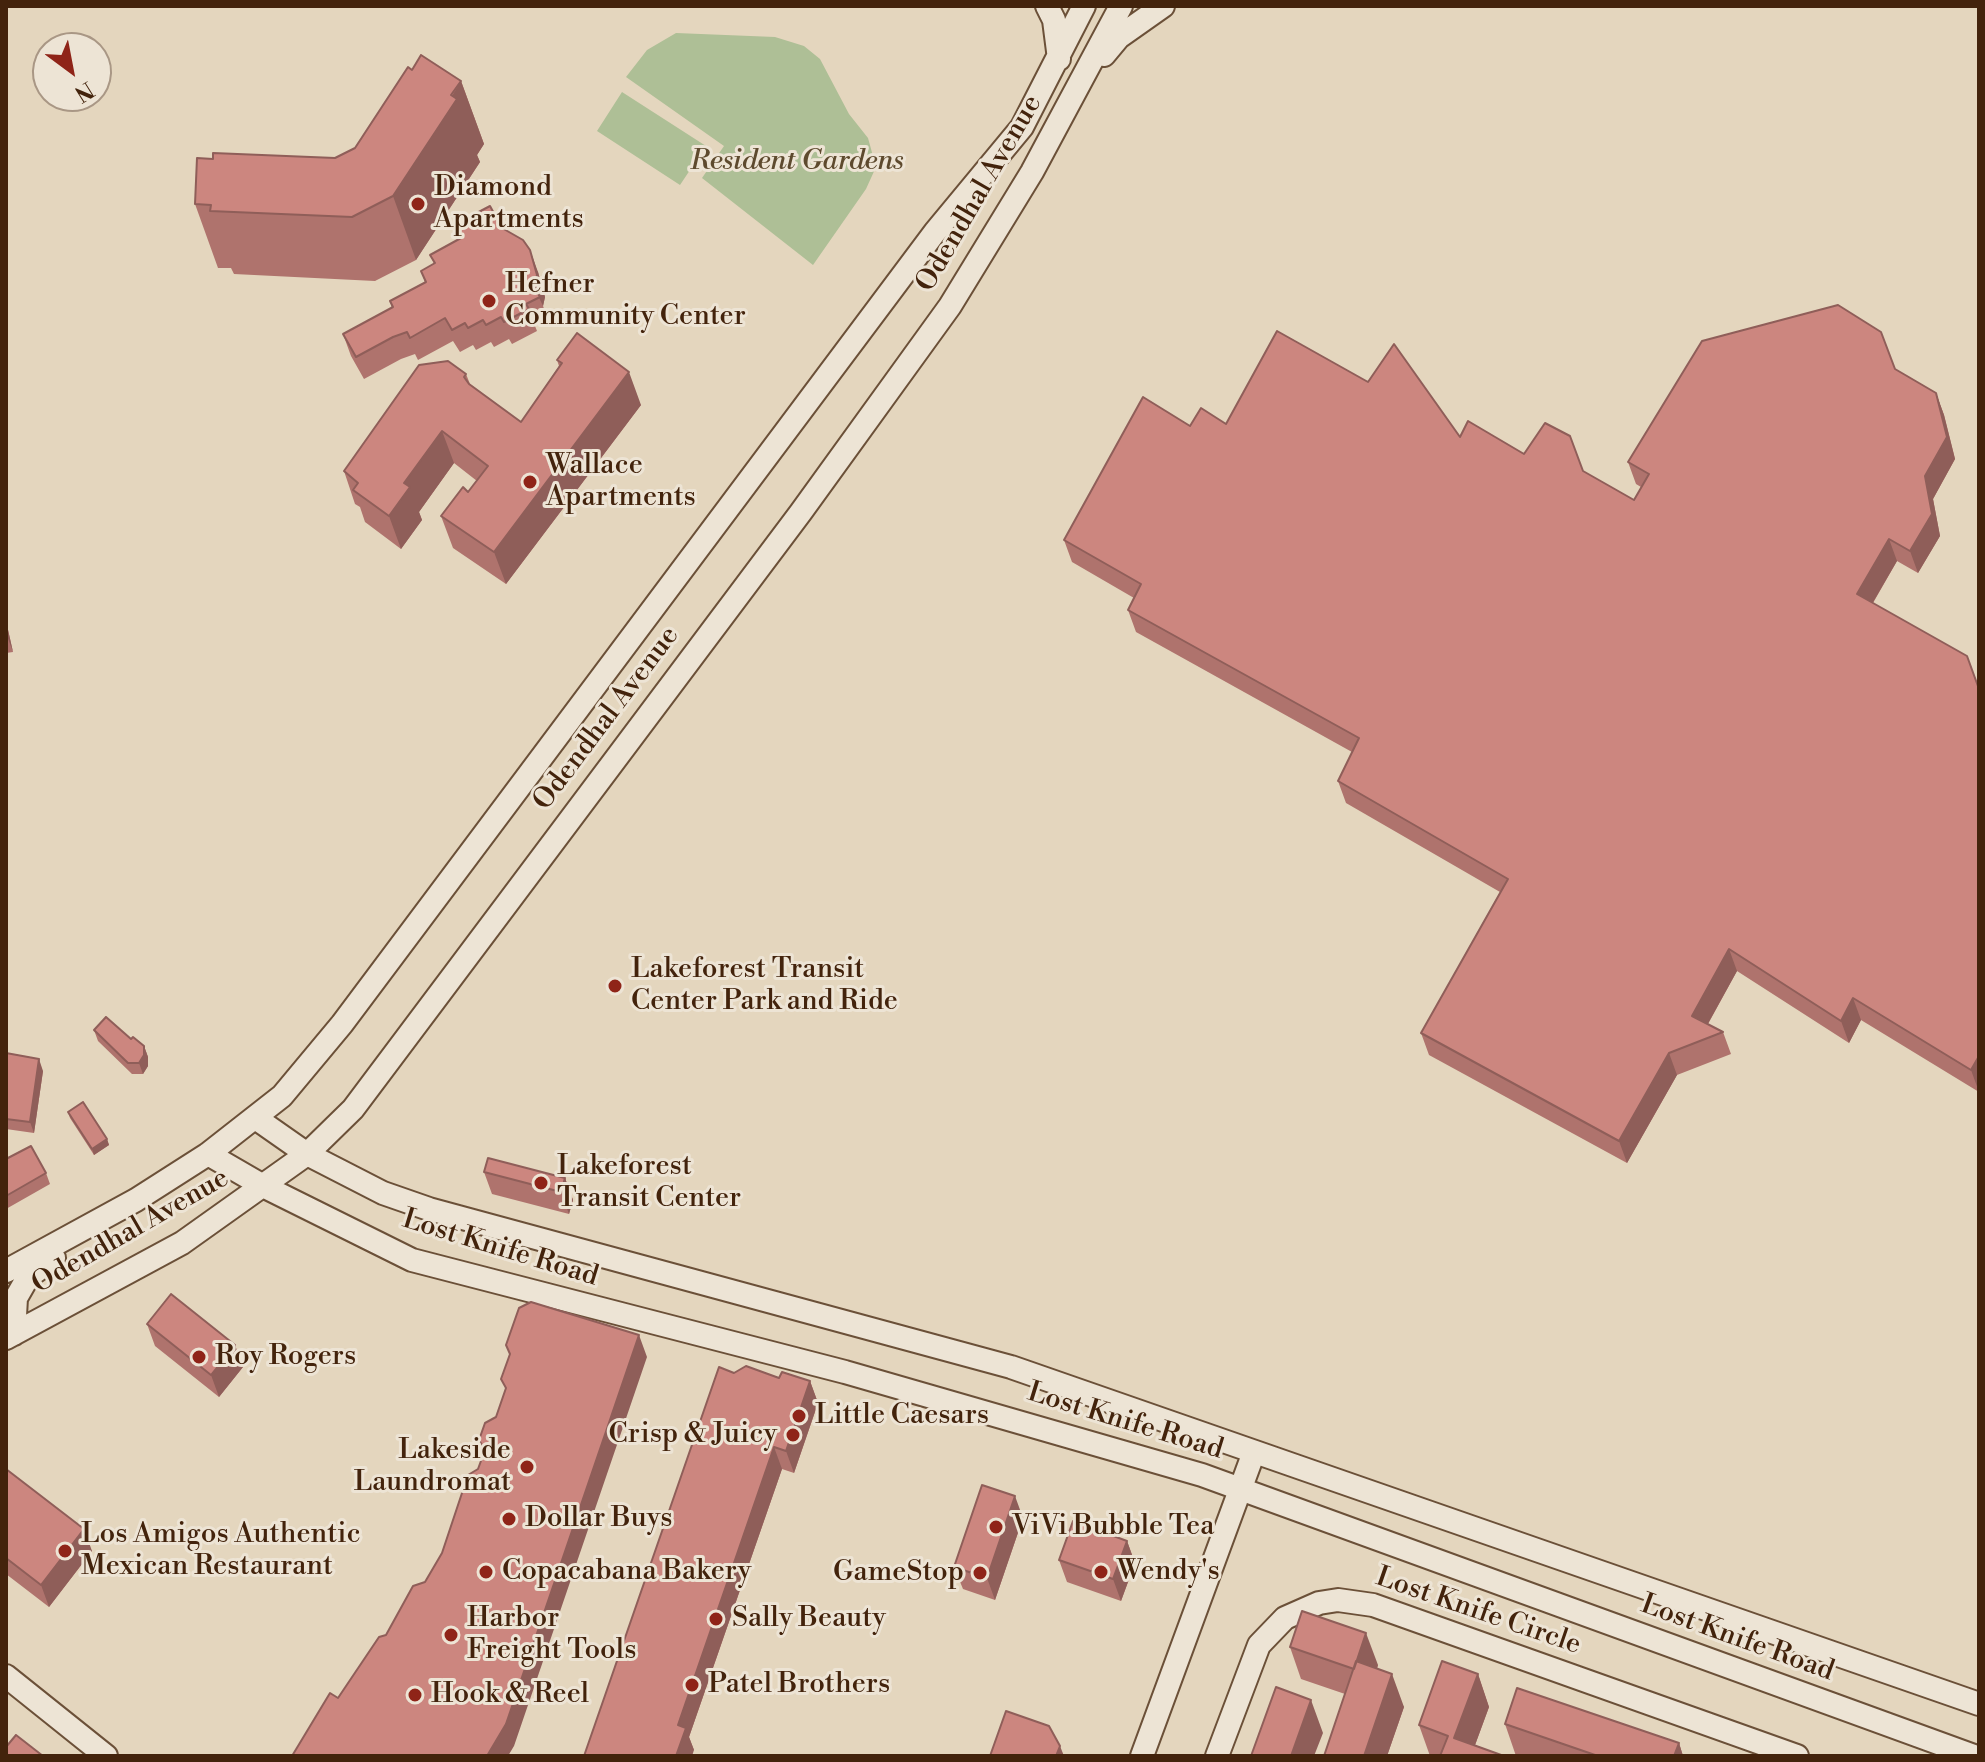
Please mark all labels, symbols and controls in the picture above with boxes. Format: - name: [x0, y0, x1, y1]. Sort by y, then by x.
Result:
- north arrow: [32, 32, 112, 112]
- text: N: [69, 75, 98, 107]
- street label: Odendhal Avenue: [910, 90, 1050, 298]
- park label: Resident Gardens: [690, 145, 904, 179]
- place label: Diamond Apartments: [434, 171, 584, 237]
- marker: Diamond Apartments: [409, 195, 427, 213]
- place label: Hefner Community Center: [505, 268, 746, 334]
- marker: Hefner Community Center: [480, 292, 498, 310]
- place label: Wallace Apartments: [546, 449, 696, 515]
- marker: Wallace Apartments: [521, 473, 539, 491]
- street label: Odendhal Avenue: [527, 620, 687, 818]
- place label: Lakeforest Transit Center Park and Ride: [631, 953, 898, 1019]
- marker: Lakeforest Transit Center Park and Ride: [606, 977, 624, 995]
- place label: Lakeforest Transit Center: [557, 1150, 741, 1216]
- street label: Odendhal Avenue: [27, 1162, 235, 1302]
- marker: Lakeforest Transit Center: [532, 1174, 550, 1192]
- street label: Lost Knife Road: [398, 1203, 602, 1295]
- place label: Roy Rogers: [215, 1340, 356, 1374]
- marker: Roy Rogers: [190, 1348, 208, 1366]
- street label: Lost Knife Road: [1023, 1376, 1227, 1468]
- place label: Little Caesars: [815, 1399, 989, 1433]
- marker: Little Caesars: [790, 1407, 808, 1425]
- place label: Crisp & Juicy: [609, 1418, 777, 1452]
- marker: Crisp & Juicy: [784, 1426, 802, 1444]
- place label: Lakeside Laundromat: [354, 1434, 511, 1500]
- marker: Lakeside Laundromat: [518, 1458, 536, 1476]
- place label: Dollar Buys: [525, 1502, 673, 1536]
- marker: Dollar Buys: [500, 1510, 518, 1528]
- place label: ViVi Bubble Tea: [1012, 1510, 1214, 1544]
- place label: Los Amigos Authentic Mexican Restaurant: [81, 1518, 361, 1584]
- marker: ViVi Bubble Tea: [987, 1518, 1005, 1536]
- marker: Los Amigos Authentic Mexican Restaurant: [56, 1542, 74, 1560]
- place label: Copacabana Bakery: [502, 1555, 751, 1589]
- place label: Wendy's: [1117, 1555, 1220, 1589]
- place label: GameStop: [833, 1556, 964, 1590]
- street label: Lost Knife Circle: [1371, 1561, 1585, 1663]
- marker: Copacabana Bakery: [477, 1563, 495, 1581]
- marker: Wendy's: [1092, 1563, 1110, 1581]
- marker: GameStop: [971, 1564, 989, 1582]
- street label: Lost Knife Road: [1636, 1588, 1838, 1690]
- place label: Harbor Freight Tools: [467, 1602, 636, 1668]
- place label: Sally Beauty: [732, 1602, 886, 1636]
- marker: Sally Beauty: [707, 1610, 725, 1628]
- marker: Harbor Freight Tools: [442, 1626, 460, 1644]
- place label: Patel Brothers: [708, 1668, 890, 1702]
- marker: Patel Brothers: [683, 1676, 701, 1694]
- place label: Hook & Reel: [431, 1678, 589, 1712]
- marker: Hook & Reel: [406, 1686, 424, 1704]

